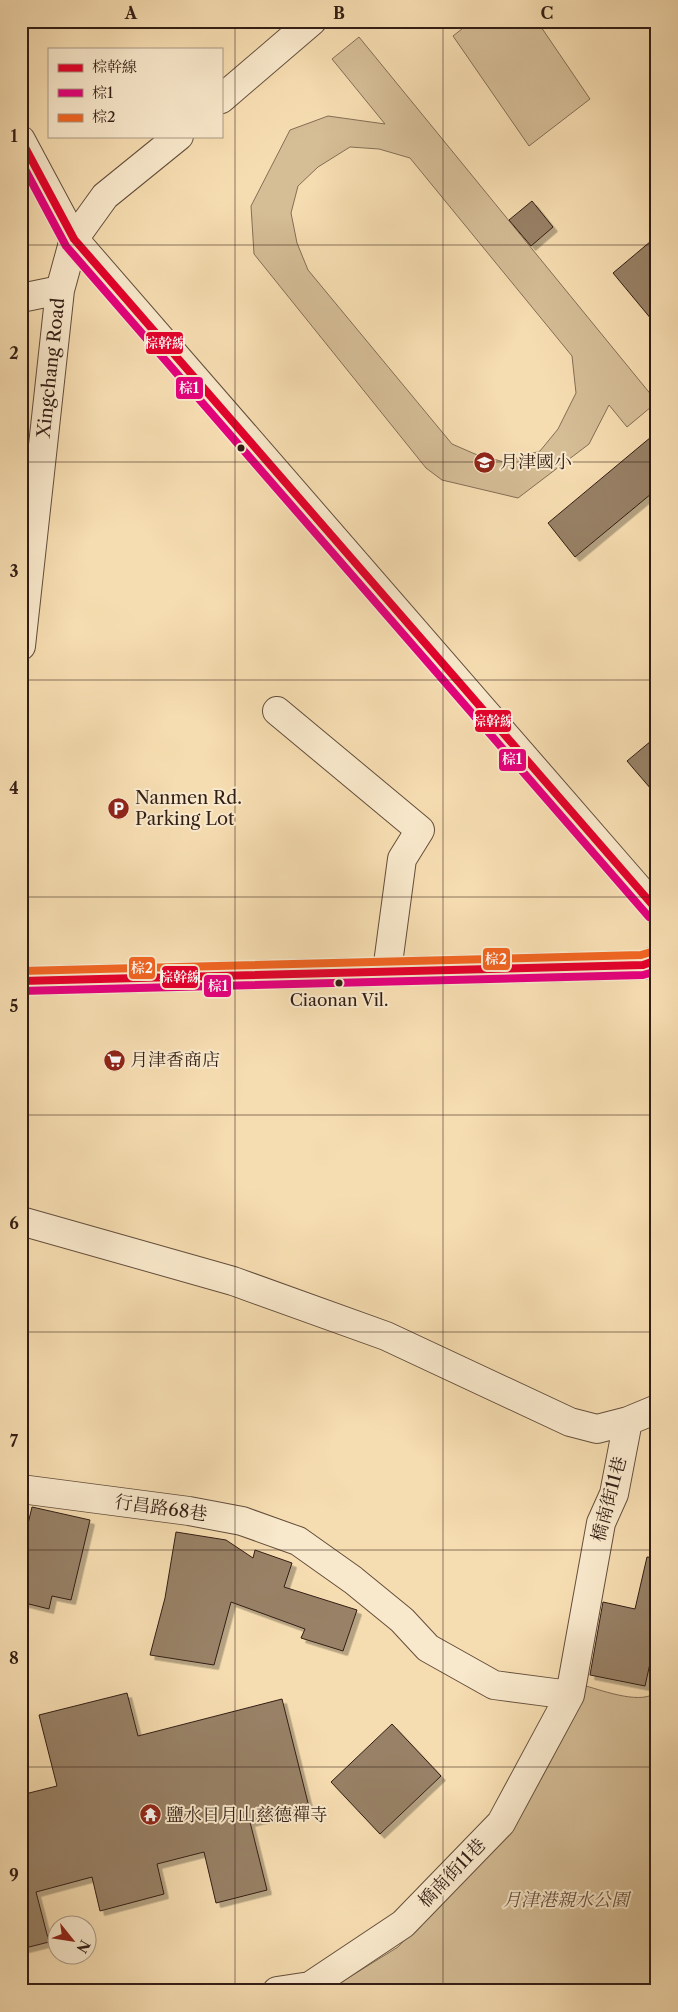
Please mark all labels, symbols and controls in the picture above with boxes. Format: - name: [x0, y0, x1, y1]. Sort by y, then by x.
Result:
- text: A: [124, 3, 138, 23]
- text: B: [333, 3, 345, 23]
- text: C: [541, 3, 553, 23]
- legend: [48, 48, 222, 138]
- text: 棕幹線: [92, 57, 137, 76]
- text: 棕1: [92, 83, 114, 102]
- text: 棕2: [92, 107, 116, 126]
- text: 1: [10, 126, 18, 146]
- street label: Xingchang Road: [33, 297, 69, 440]
- line badge: 棕幹線: [145, 331, 184, 355]
- text: 棕幹線: [144, 334, 186, 352]
- text: 2: [9, 343, 19, 363]
- line badge: 棕1: [175, 376, 204, 400]
- text: 棕1: [179, 379, 200, 397]
- unlabelled marker: [236, 443, 246, 453]
- school or university icon: 月津國小: [472, 450, 496, 474]
- place label: 月津國小: [500, 451, 572, 473]
- text: 3: [9, 561, 19, 581]
- line badge: 棕幹線: [474, 709, 512, 733]
- text: 棕幹線: [472, 712, 514, 730]
- line badge: 棕1: [498, 748, 527, 772]
- text: 棕1: [502, 750, 523, 768]
- text: 4: [9, 778, 19, 798]
- place label: Nanmen Rd. Parking Lot: [135, 787, 242, 830]
- parking icon: Nanmen Rd. Parking Lot: [107, 796, 131, 820]
- line badge: 棕2: [482, 947, 511, 971]
- text: 棕2: [485, 950, 507, 968]
- line badge: 棕2: [128, 956, 156, 980]
- text: 棕2: [131, 959, 153, 977]
- line badge: 棕幹線: [161, 965, 199, 989]
- text: 棕幹線: [159, 968, 201, 986]
- line badge: 棕1: [203, 974, 232, 998]
- text: 棕1: [208, 977, 229, 995]
- marker: Ciaonan Vil.: [334, 978, 344, 988]
- place label: Ciaonan Vil.: [290, 990, 388, 1010]
- text: 5: [10, 996, 19, 1016]
- supermarket icon: 月津香商店: [102, 1048, 126, 1072]
- place label: 月津香商店: [130, 1049, 220, 1071]
- text: 6: [9, 1213, 19, 1233]
- text: 7: [10, 1431, 19, 1451]
- street label: 橋南街11巷: [587, 1454, 631, 1544]
- street label: 行昌路68巷: [113, 1491, 209, 1525]
- text: 8: [9, 1648, 19, 1668]
- temple icon: 鹽水日月山慈德禪寺: [138, 1803, 162, 1827]
- place label: 鹽水日月山慈德禪寺: [166, 1804, 328, 1826]
- street label: 橋南街11巷: [414, 1834, 490, 1912]
- text: 9: [9, 1865, 19, 1885]
- park label: 月津港親水公園: [503, 1889, 632, 1911]
- north arrow: [48, 1914, 98, 1964]
- text: N: [72, 1937, 94, 1956]

